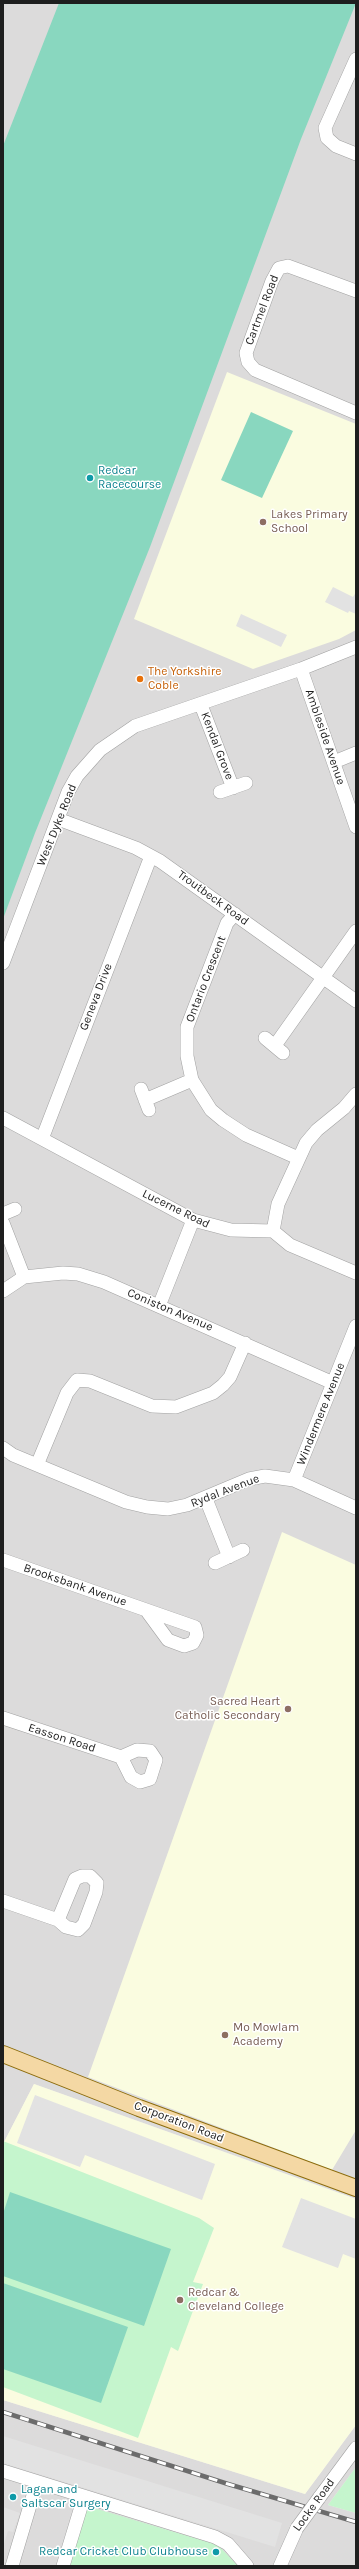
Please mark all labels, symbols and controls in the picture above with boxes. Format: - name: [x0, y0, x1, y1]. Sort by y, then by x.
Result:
- street label: Cartmel Road: [242, 273, 282, 347]
- place label: Redcar Racecourse: [98, 464, 161, 492]
- marker: Redcar Racecourse: [85, 473, 95, 483]
- place label: Lakes Primary School: [271, 508, 348, 536]
- marker: Lakes Primary School: [258, 517, 268, 527]
- place label: The Yorkshire Coble: [148, 665, 221, 693]
- marker: The Yorkshire Coble: [135, 674, 145, 684]
- street label: Ambleside Avenue: [302, 687, 348, 787]
- street label: Kendal Grove: [197, 710, 237, 782]
- street label: West Dyke Road: [34, 782, 80, 868]
- street label: Troutbeck Road: [175, 867, 251, 929]
- street label: Ontario Crescent: [183, 934, 229, 1024]
- street label: Geneva Drive: [77, 961, 115, 1033]
- street label: Lucerne Road: [140, 1186, 212, 1232]
- street label: Coniston Avenue: [125, 1285, 215, 1335]
- street label: Windermere Avenue: [294, 1361, 348, 1467]
- street label: Rydal Avenue: [189, 1471, 261, 1511]
- street label: Brooksbank Avenue: [22, 1561, 128, 1609]
- place label: Sacred Heart Catholic Secondary: [175, 1695, 280, 1723]
- marker: Sacred Heart Catholic Secondary: [283, 1704, 293, 1714]
- street label: Easson Road: [26, 1720, 98, 1756]
- place label: Mo Mowlam Academy: [233, 2021, 299, 2049]
- marker: Mo Mowlam Academy: [220, 2030, 230, 2040]
- street label: Corporation Road: [132, 2098, 226, 2146]
- place label: Redcar & Cleveland College: [188, 2286, 284, 2314]
- marker: Redcar & Cleveland College: [175, 2295, 185, 2305]
- street label: Locke Road: [290, 2476, 338, 2534]
- place label: Lagan and Saltscar Surgery: [21, 2483, 111, 2511]
- marker: Lagan and Saltscar Surgery: [8, 2492, 18, 2502]
- place label: Redcar Cricket Club Clubhouse: [39, 2545, 208, 2559]
- marker: Redcar Cricket Club Clubhouse: [211, 2547, 221, 2557]

